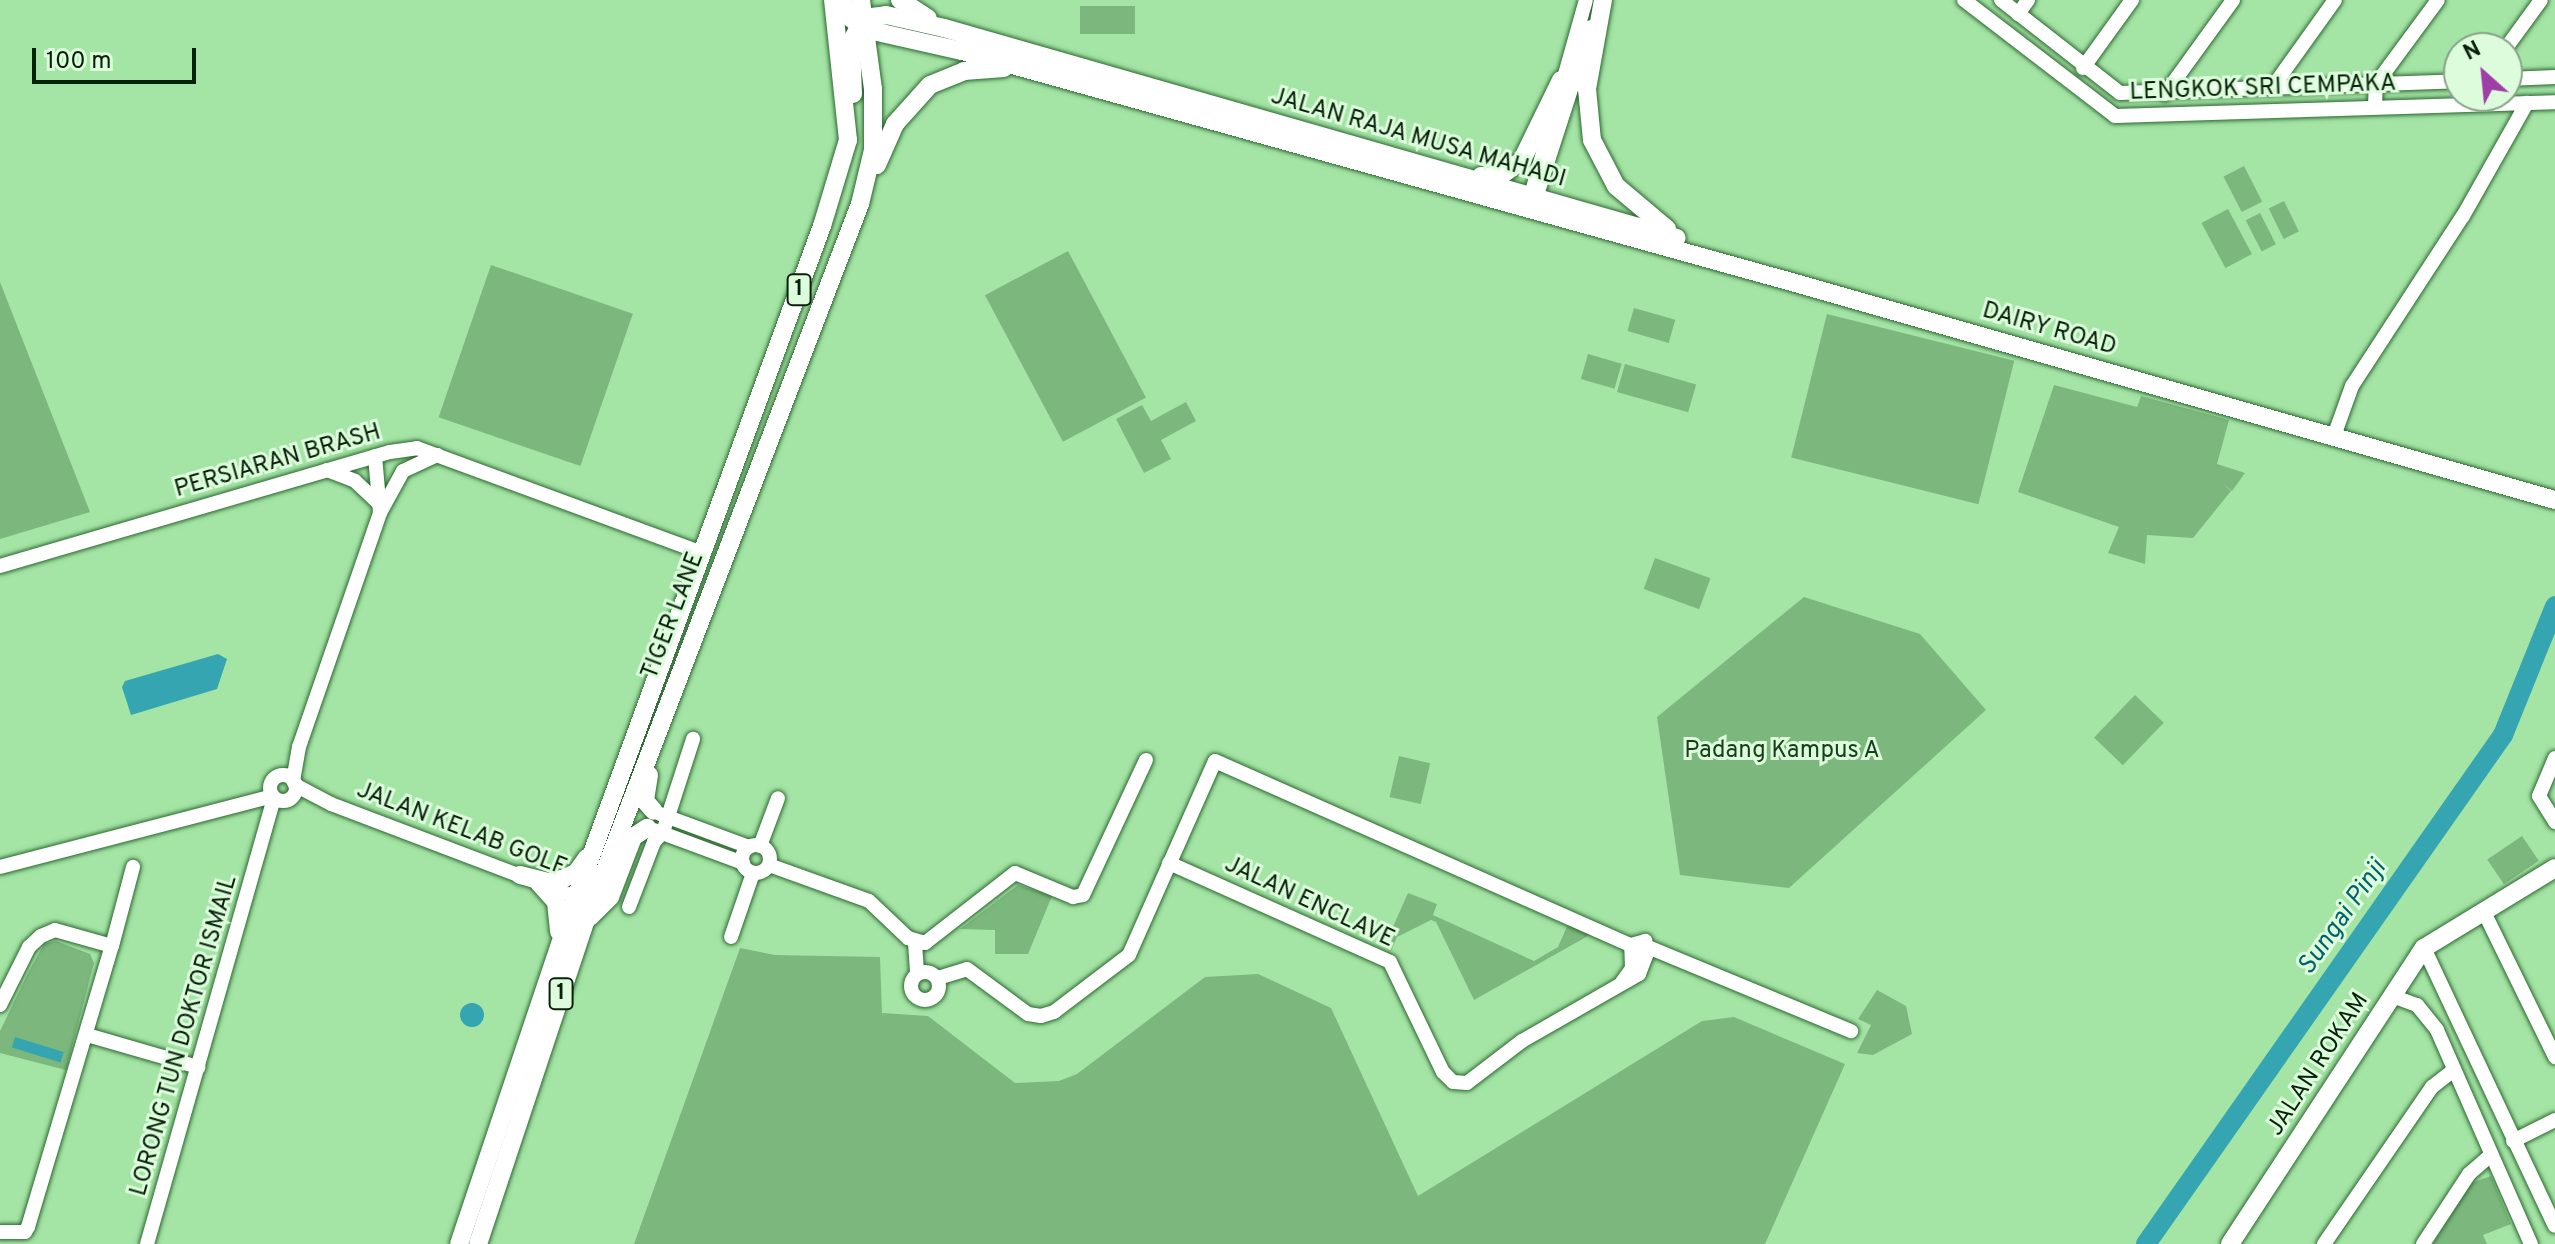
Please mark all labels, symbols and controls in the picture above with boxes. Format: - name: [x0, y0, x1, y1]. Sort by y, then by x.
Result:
- scale bar: [36, 32, 200, 82]
- north arrow: [2443, 32, 2523, 112]
- text: N: [2460, 36, 2486, 68]
- text: 100 m: [46, 47, 112, 77]
- street label: LENGKOK SRI CEMPAKA: [2129, 70, 2397, 108]
- street label: JALAN RAJA MUSA MAHADI: [1266, 83, 1570, 195]
- road number: 1: [785, 272, 813, 308]
- street label: DAIRY ROAD: [1978, 297, 2120, 363]
- street label: PERSIARAN BRASH: [172, 419, 384, 505]
- street label: TIGER LANE: [637, 548, 711, 684]
- park label: Padang Kampus A: [1684, 738, 1880, 766]
- street label: JALAN KELAB GOLF: [352, 777, 570, 883]
- street label: JALAN ENCLAVE: [1219, 851, 1399, 955]
- water label: Sungai Pinji: [2292, 854, 2394, 982]
- street label: LORONG TUN DOKTOR ISMAIL: [125, 872, 245, 1200]
- road number: 1: [547, 976, 575, 1012]
- street label: JALAN ROKAM: [2262, 988, 2376, 1142]

